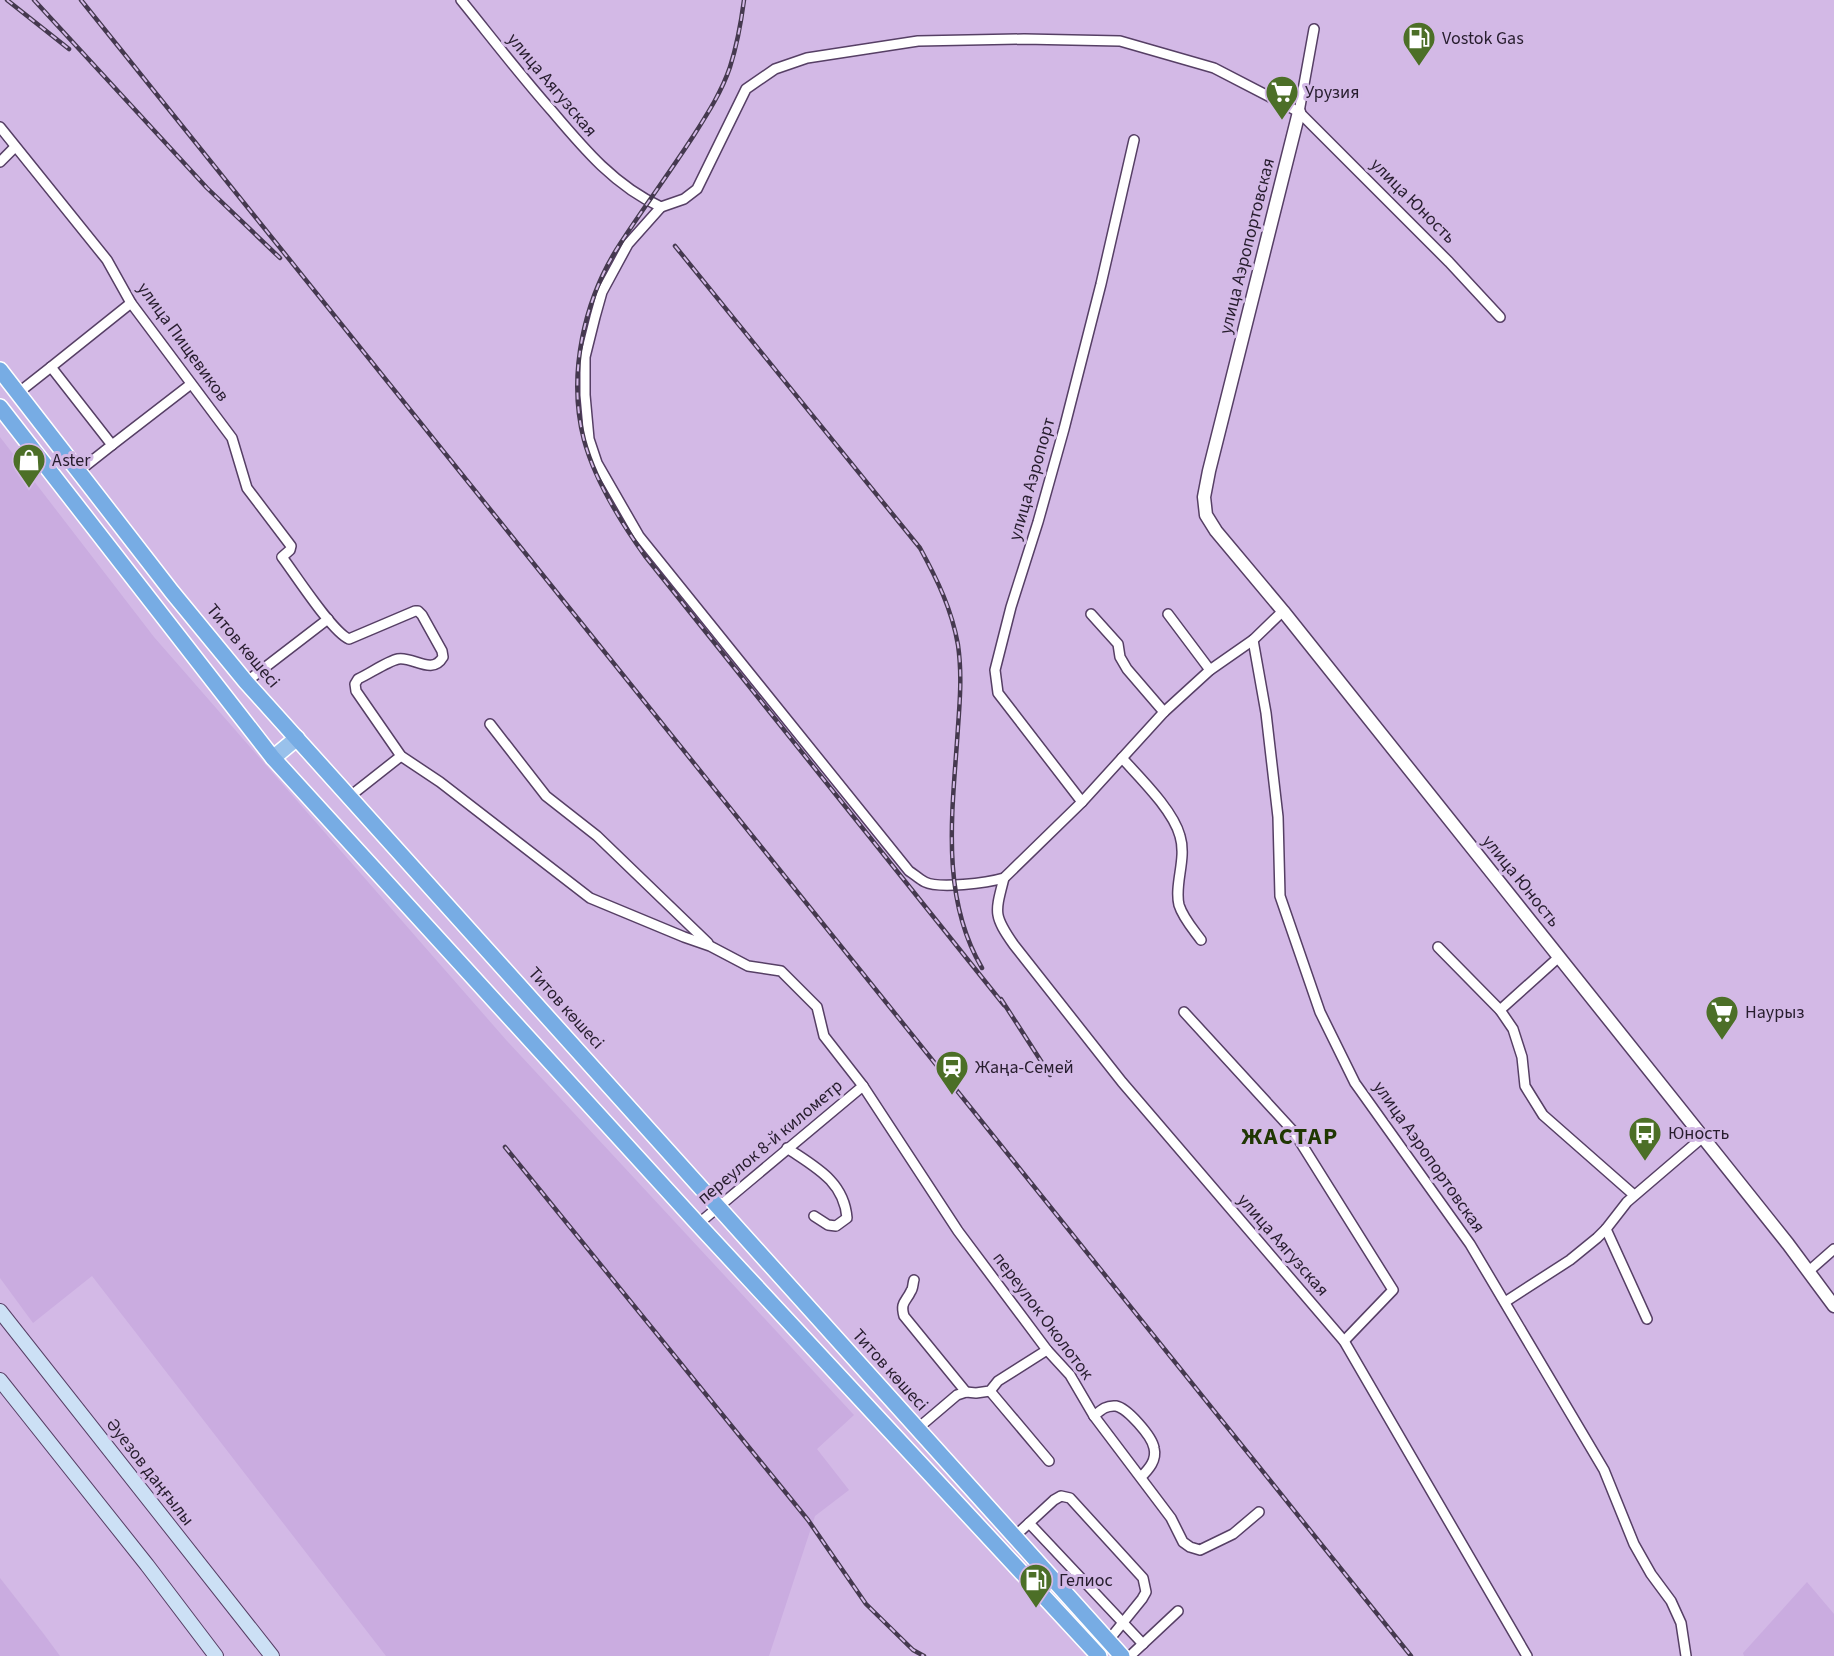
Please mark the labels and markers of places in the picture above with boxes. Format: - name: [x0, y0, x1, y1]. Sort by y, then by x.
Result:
- fuel station icon: Vostok Gas: [1401, 20, 1437, 67]
- place label: Vostok Gas: [1442, 26, 1524, 51]
- supermarket icon: Урузия: [1264, 74, 1300, 121]
- place label: Урузия: [1305, 80, 1359, 105]
- shop icon: Aster: [11, 442, 47, 489]
- place label: Aster: [52, 448, 91, 473]
- supermarket icon: Наурыз: [1704, 994, 1740, 1041]
- place label: Наурыз: [1745, 1000, 1805, 1025]
- station icon: Жаңа-Семей: [934, 1049, 970, 1096]
- place label: Жаңа-Семей: [975, 1055, 1074, 1080]
- bus stop icon: Юность: [1627, 1115, 1663, 1162]
- place label: Юность: [1668, 1121, 1730, 1146]
- fuel station icon: Гелиос: [1018, 1562, 1054, 1609]
- place label: Гелиос: [1059, 1568, 1113, 1593]

